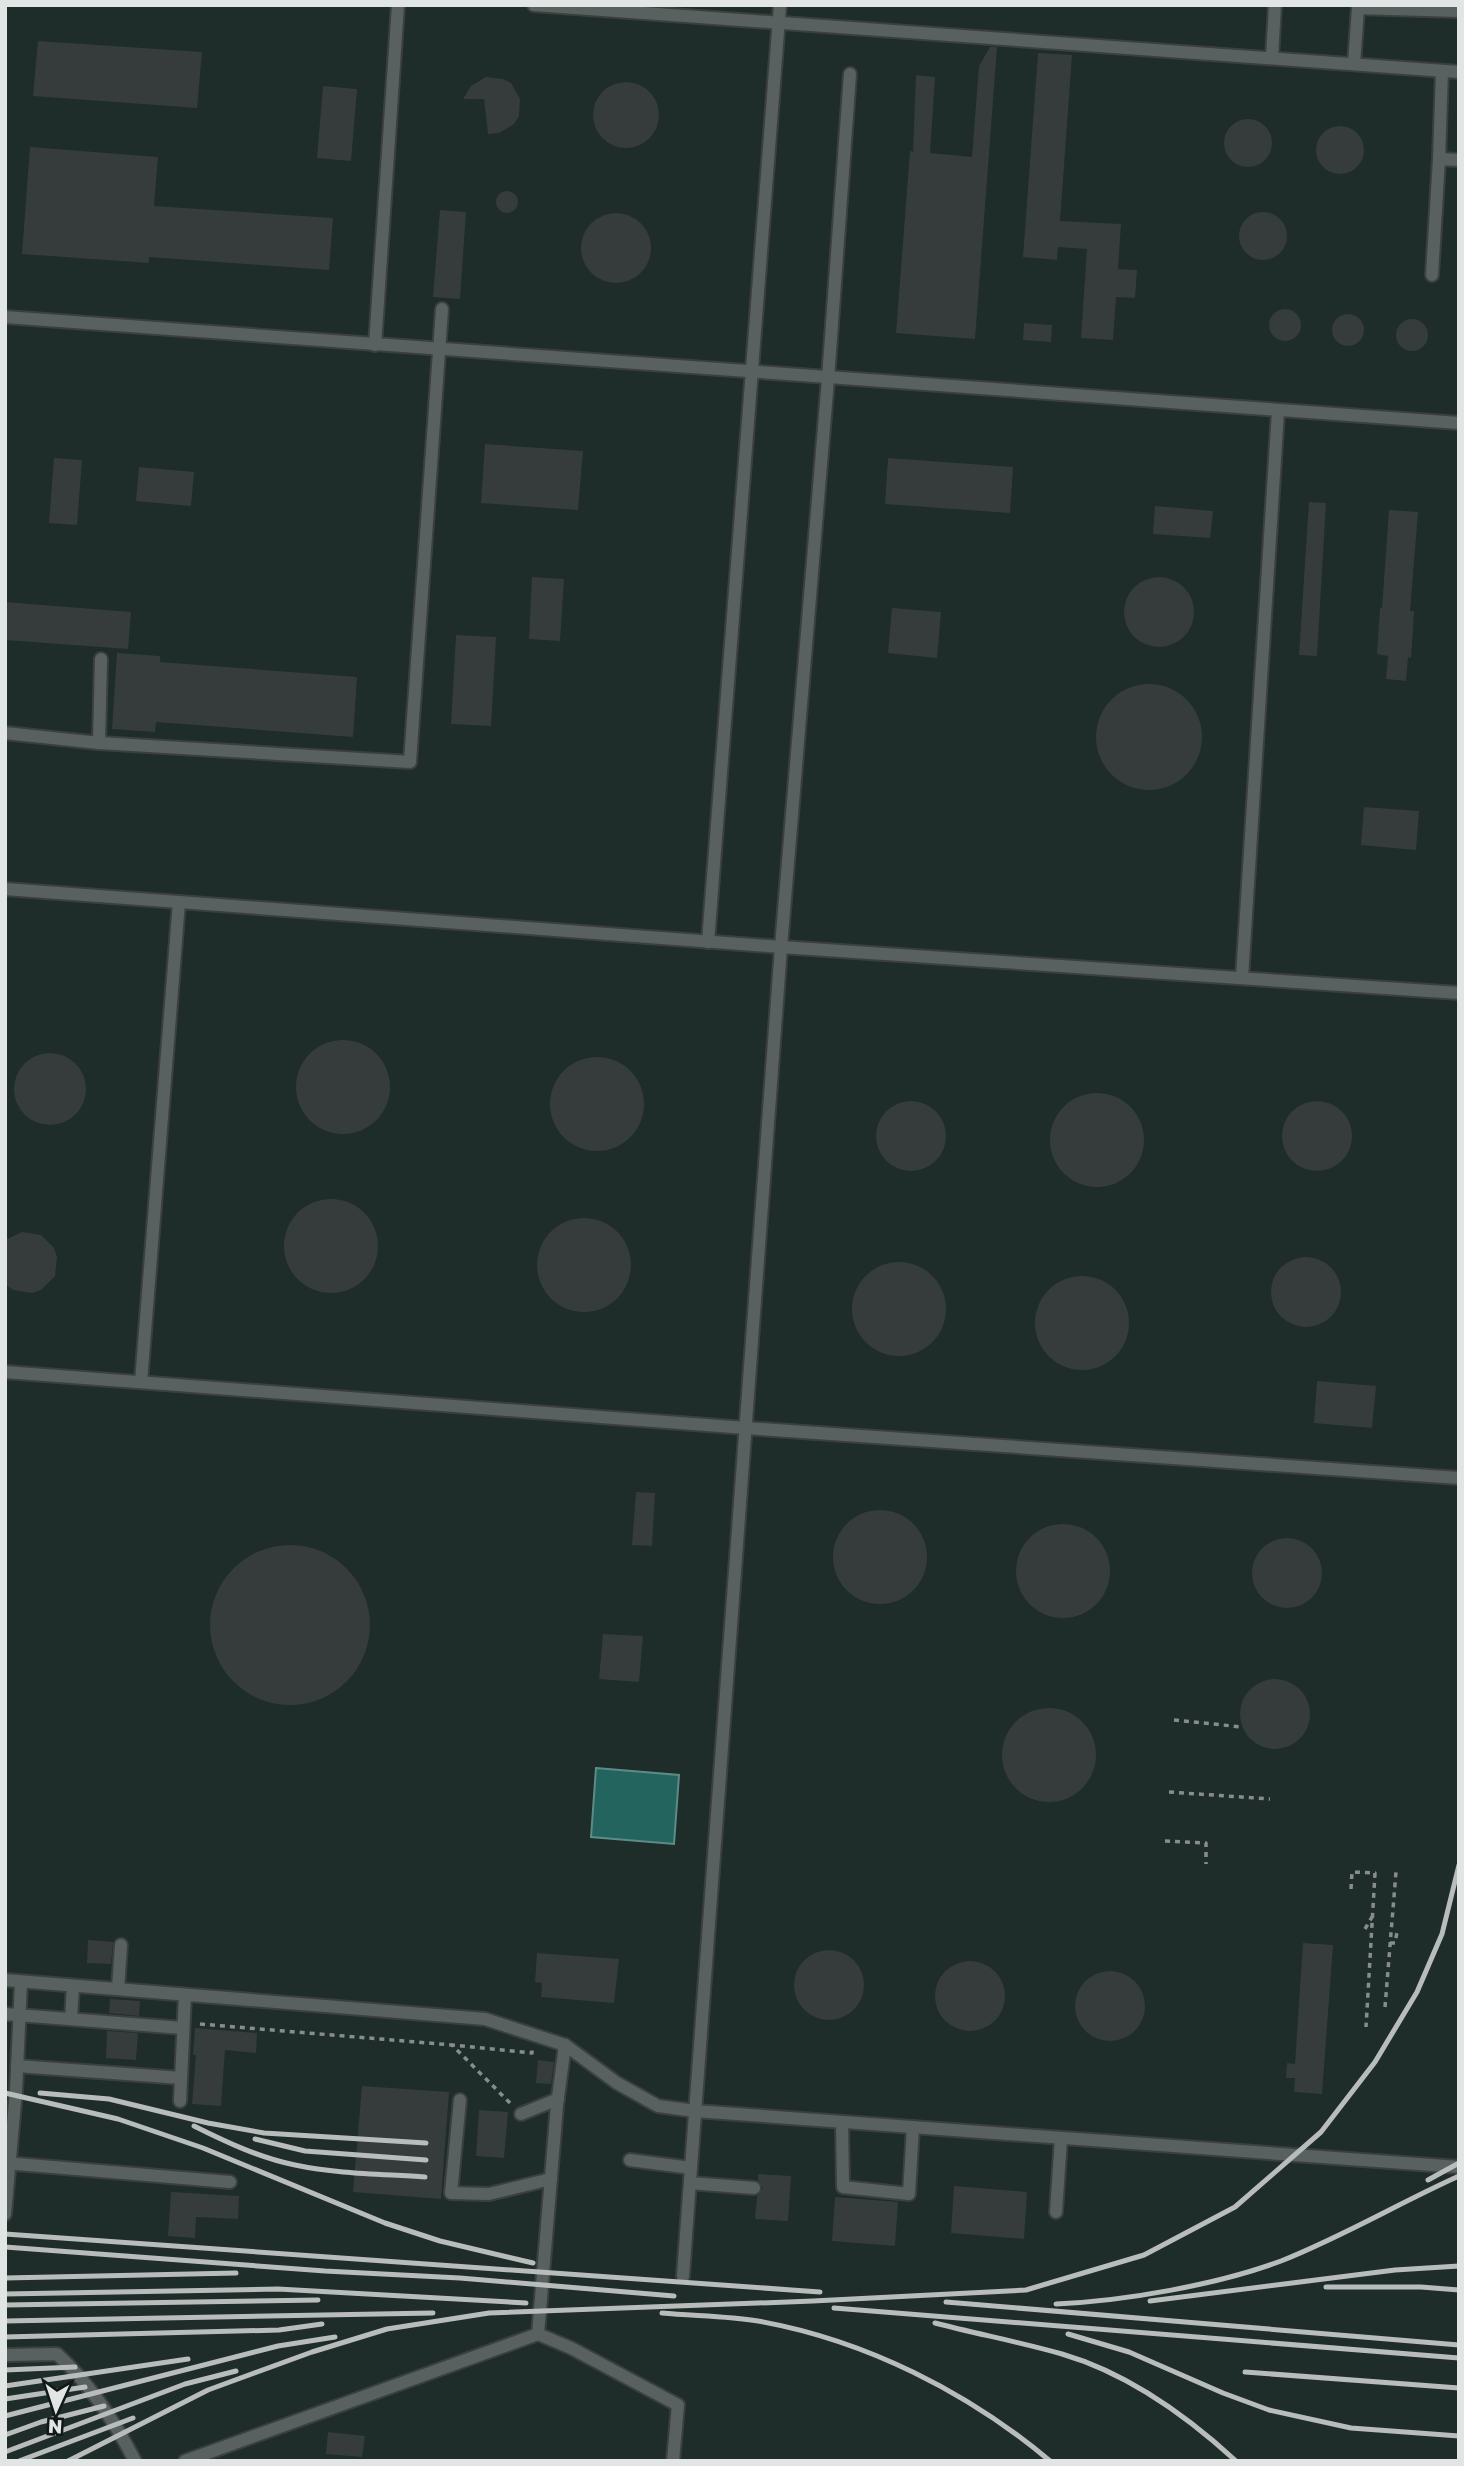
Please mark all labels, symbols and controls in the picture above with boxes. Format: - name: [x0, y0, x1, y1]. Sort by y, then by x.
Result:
- north arrow: [21, 2375, 91, 2445]
- text: N: [47, 2416, 63, 2439]

